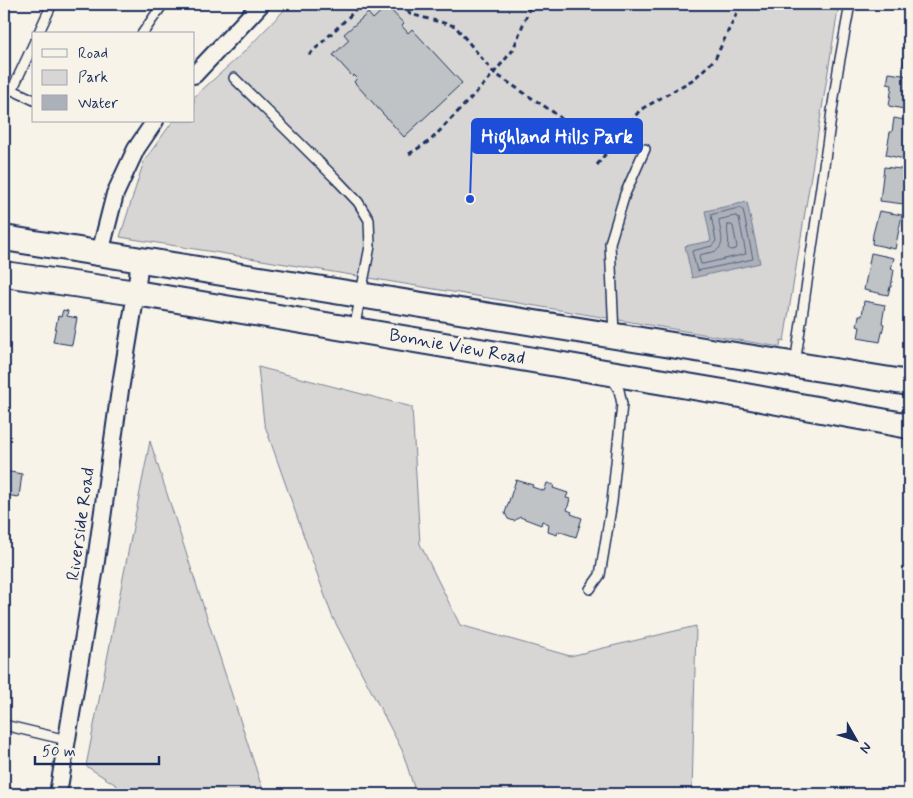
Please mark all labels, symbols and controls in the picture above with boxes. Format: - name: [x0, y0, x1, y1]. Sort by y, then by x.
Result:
- legend: [32, 32, 195, 122]
- text: Road: [78, 44, 108, 64]
- text: Park: [78, 68, 108, 88]
- text: Water: [78, 94, 118, 114]
- callout: Highland Hills Park: [472, 119, 642, 153]
- text: Highland Hills Park: [481, 125, 633, 153]
- street label: Bonnie View Road: [387, 323, 527, 371]
- street label: Riverside Road: [61, 466, 101, 582]
- north arrow: [830, 716, 880, 766]
- scale bar: [35, 733, 159, 765]
- text: N: [855, 738, 875, 757]
- text: 50 m: [42, 742, 76, 762]

